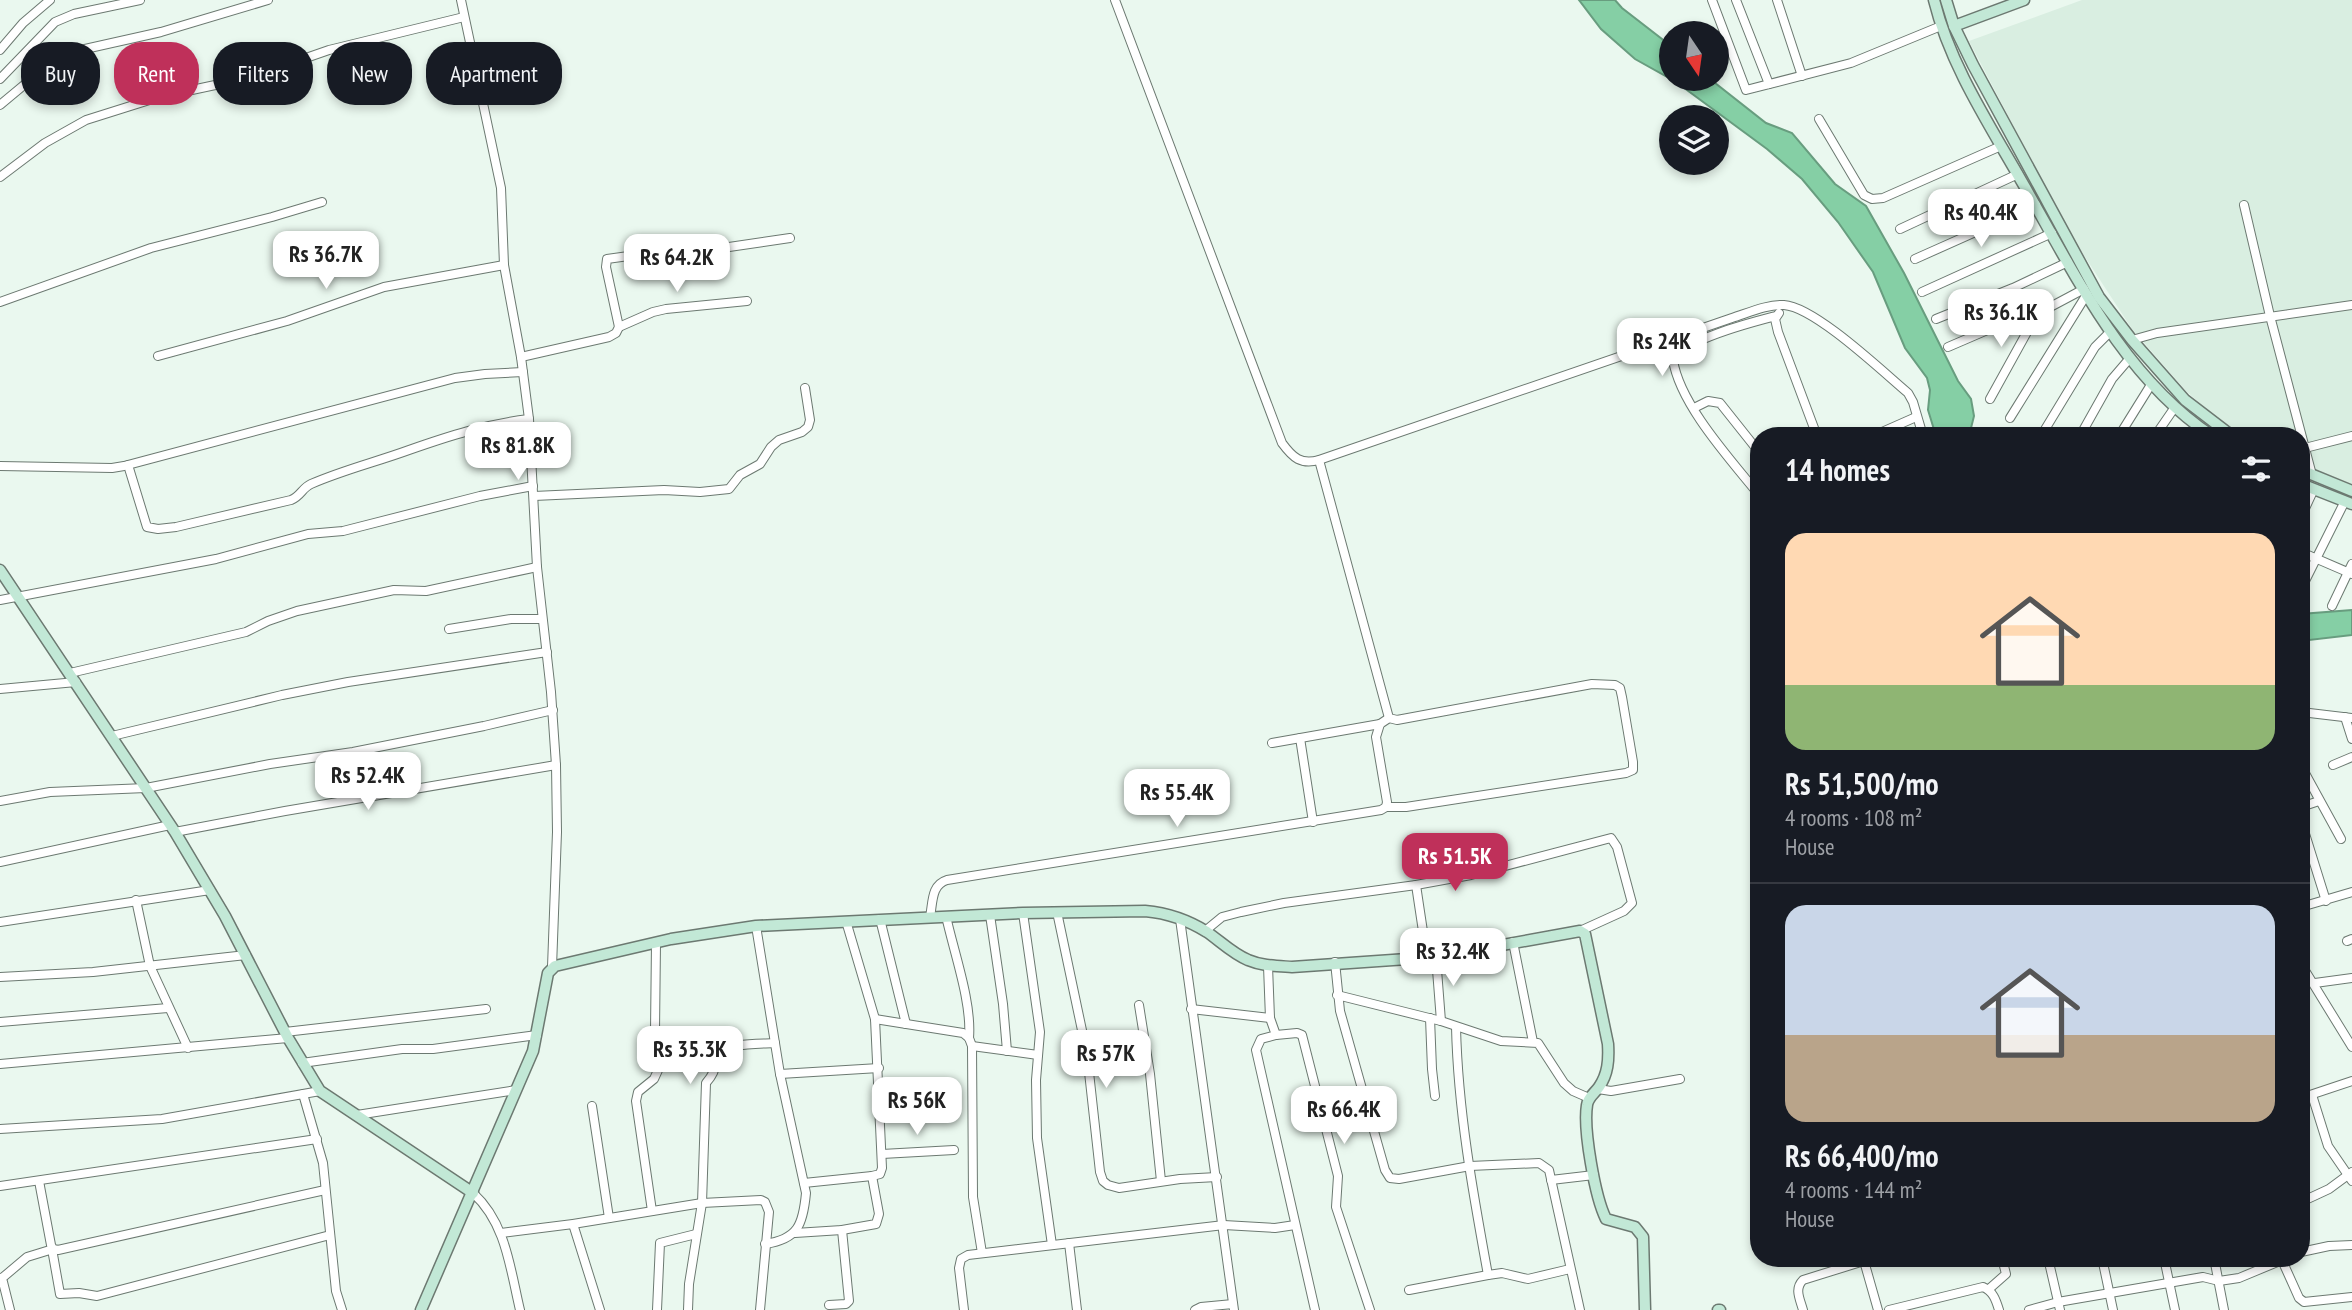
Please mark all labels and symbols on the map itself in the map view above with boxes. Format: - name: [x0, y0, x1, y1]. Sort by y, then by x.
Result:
- north arrow: [1659, 21, 1729, 91]
- pin: Rs 40.4K: [1909, 190, 2053, 249]
- pin: Rs 36.7K: [254, 232, 398, 291]
- pin: Rs 64.2K: [605, 234, 749, 294]
- pin: Rs 36.1K: [1929, 290, 2073, 349]
- pin: Rs 24K: [1605, 318, 1719, 378]
- pin: Rs 81.8K: [446, 422, 590, 482]
- pin: Rs 52.4K: [296, 752, 440, 812]
- pin: Rs 55.4K: [1105, 770, 1249, 829]
- pin: Rs 51.5K: [1383, 834, 1527, 893]
- pin: Rs 32.4K: [1381, 928, 1525, 988]
- pin: Rs 35.3K: [618, 1026, 762, 1086]
- pin: Rs 57K: [1049, 1030, 1163, 1090]
- pin: Rs 56K: [860, 1078, 974, 1137]
- pin: Rs 66.4K: [1272, 1086, 1416, 1146]

